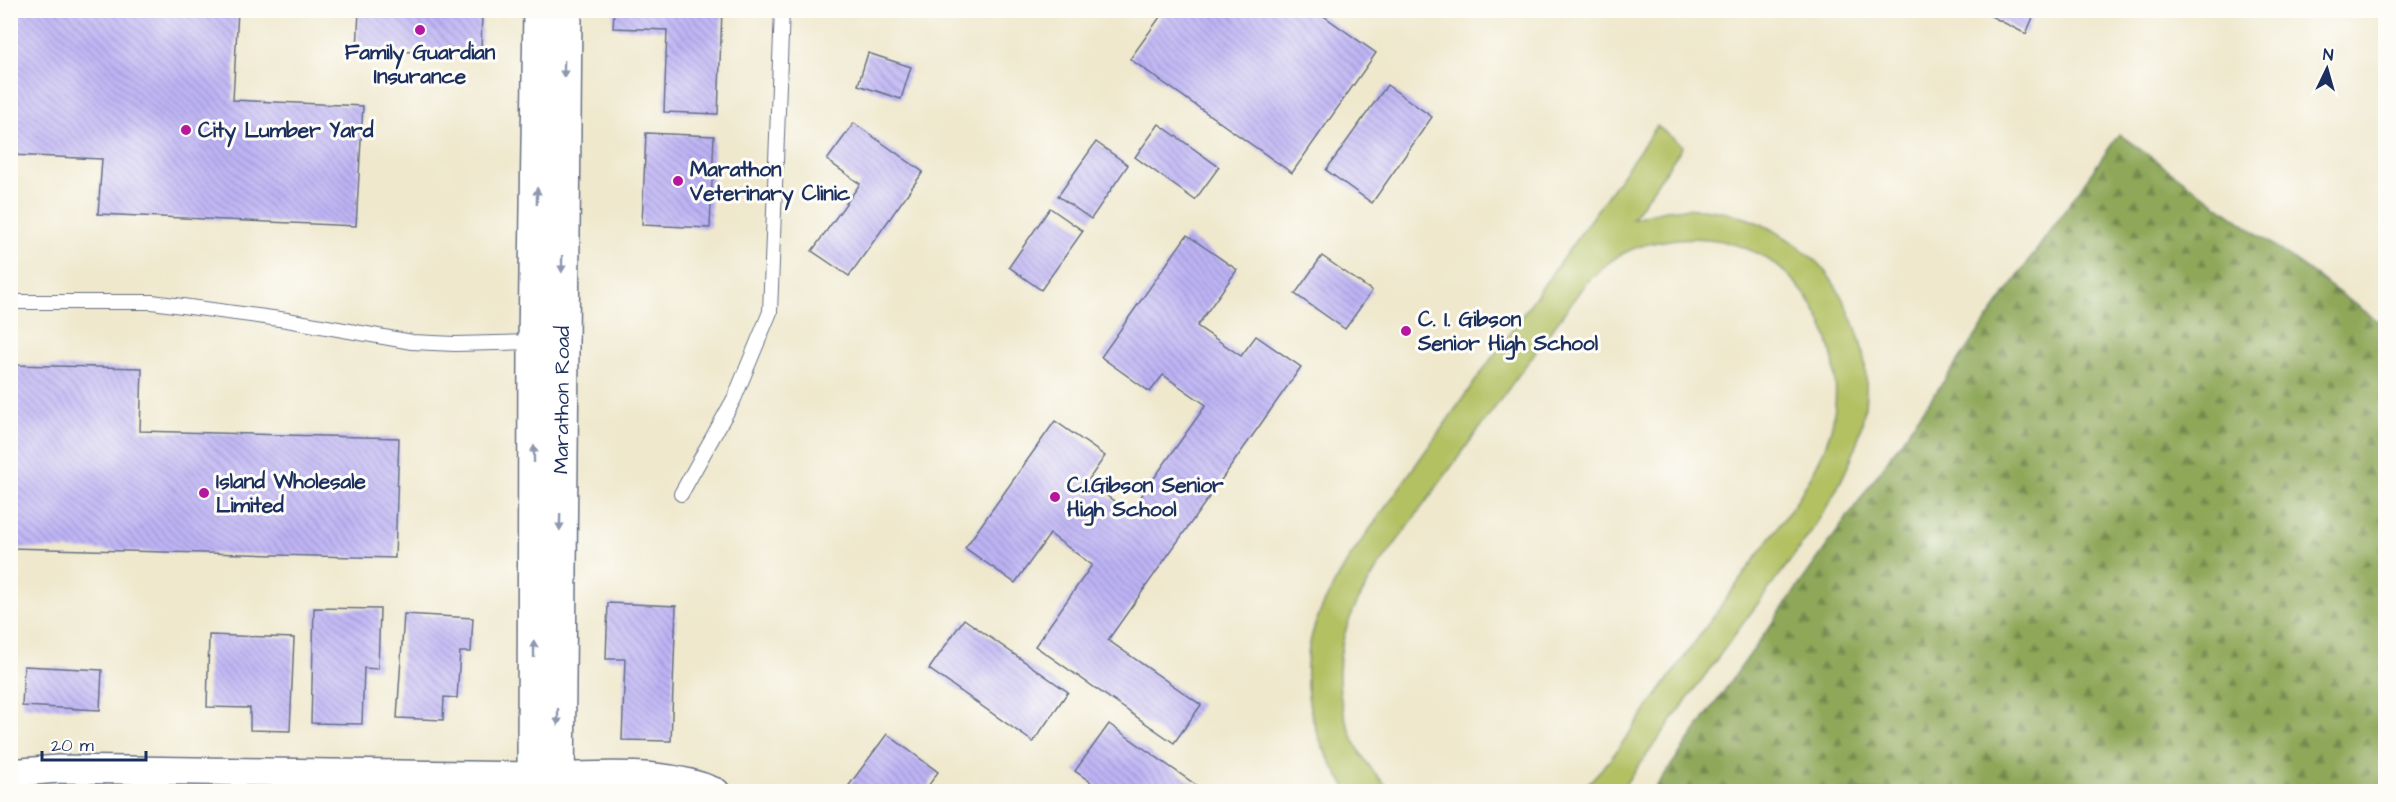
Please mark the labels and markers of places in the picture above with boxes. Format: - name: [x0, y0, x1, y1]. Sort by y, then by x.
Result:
- marker: Family Guardian Insurance: [413, 23, 427, 37]
- place label: Family Guardian Insurance: [345, 38, 496, 91]
- place label: City Lumber Yard: [198, 116, 374, 148]
- marker: City Lumber Yard: [179, 123, 193, 137]
- place label: Marathon Veterinary Clinic: [689, 155, 851, 211]
- marker: Marathon Veterinary Clinic: [671, 174, 685, 188]
- place label: C. I. Gibson Senior High School: [1417, 305, 1599, 360]
- marker: C. I. Gibson Senior High School: [1399, 324, 1413, 338]
- place label: Island Wholesale Limited: [216, 467, 367, 520]
- place label: C.I.Gibson Senior High School: [1067, 471, 1224, 526]
- marker: Island Wholesale Limited: [197, 486, 211, 500]
- marker: C.I.Gibson Senior High School: [1048, 490, 1062, 504]

